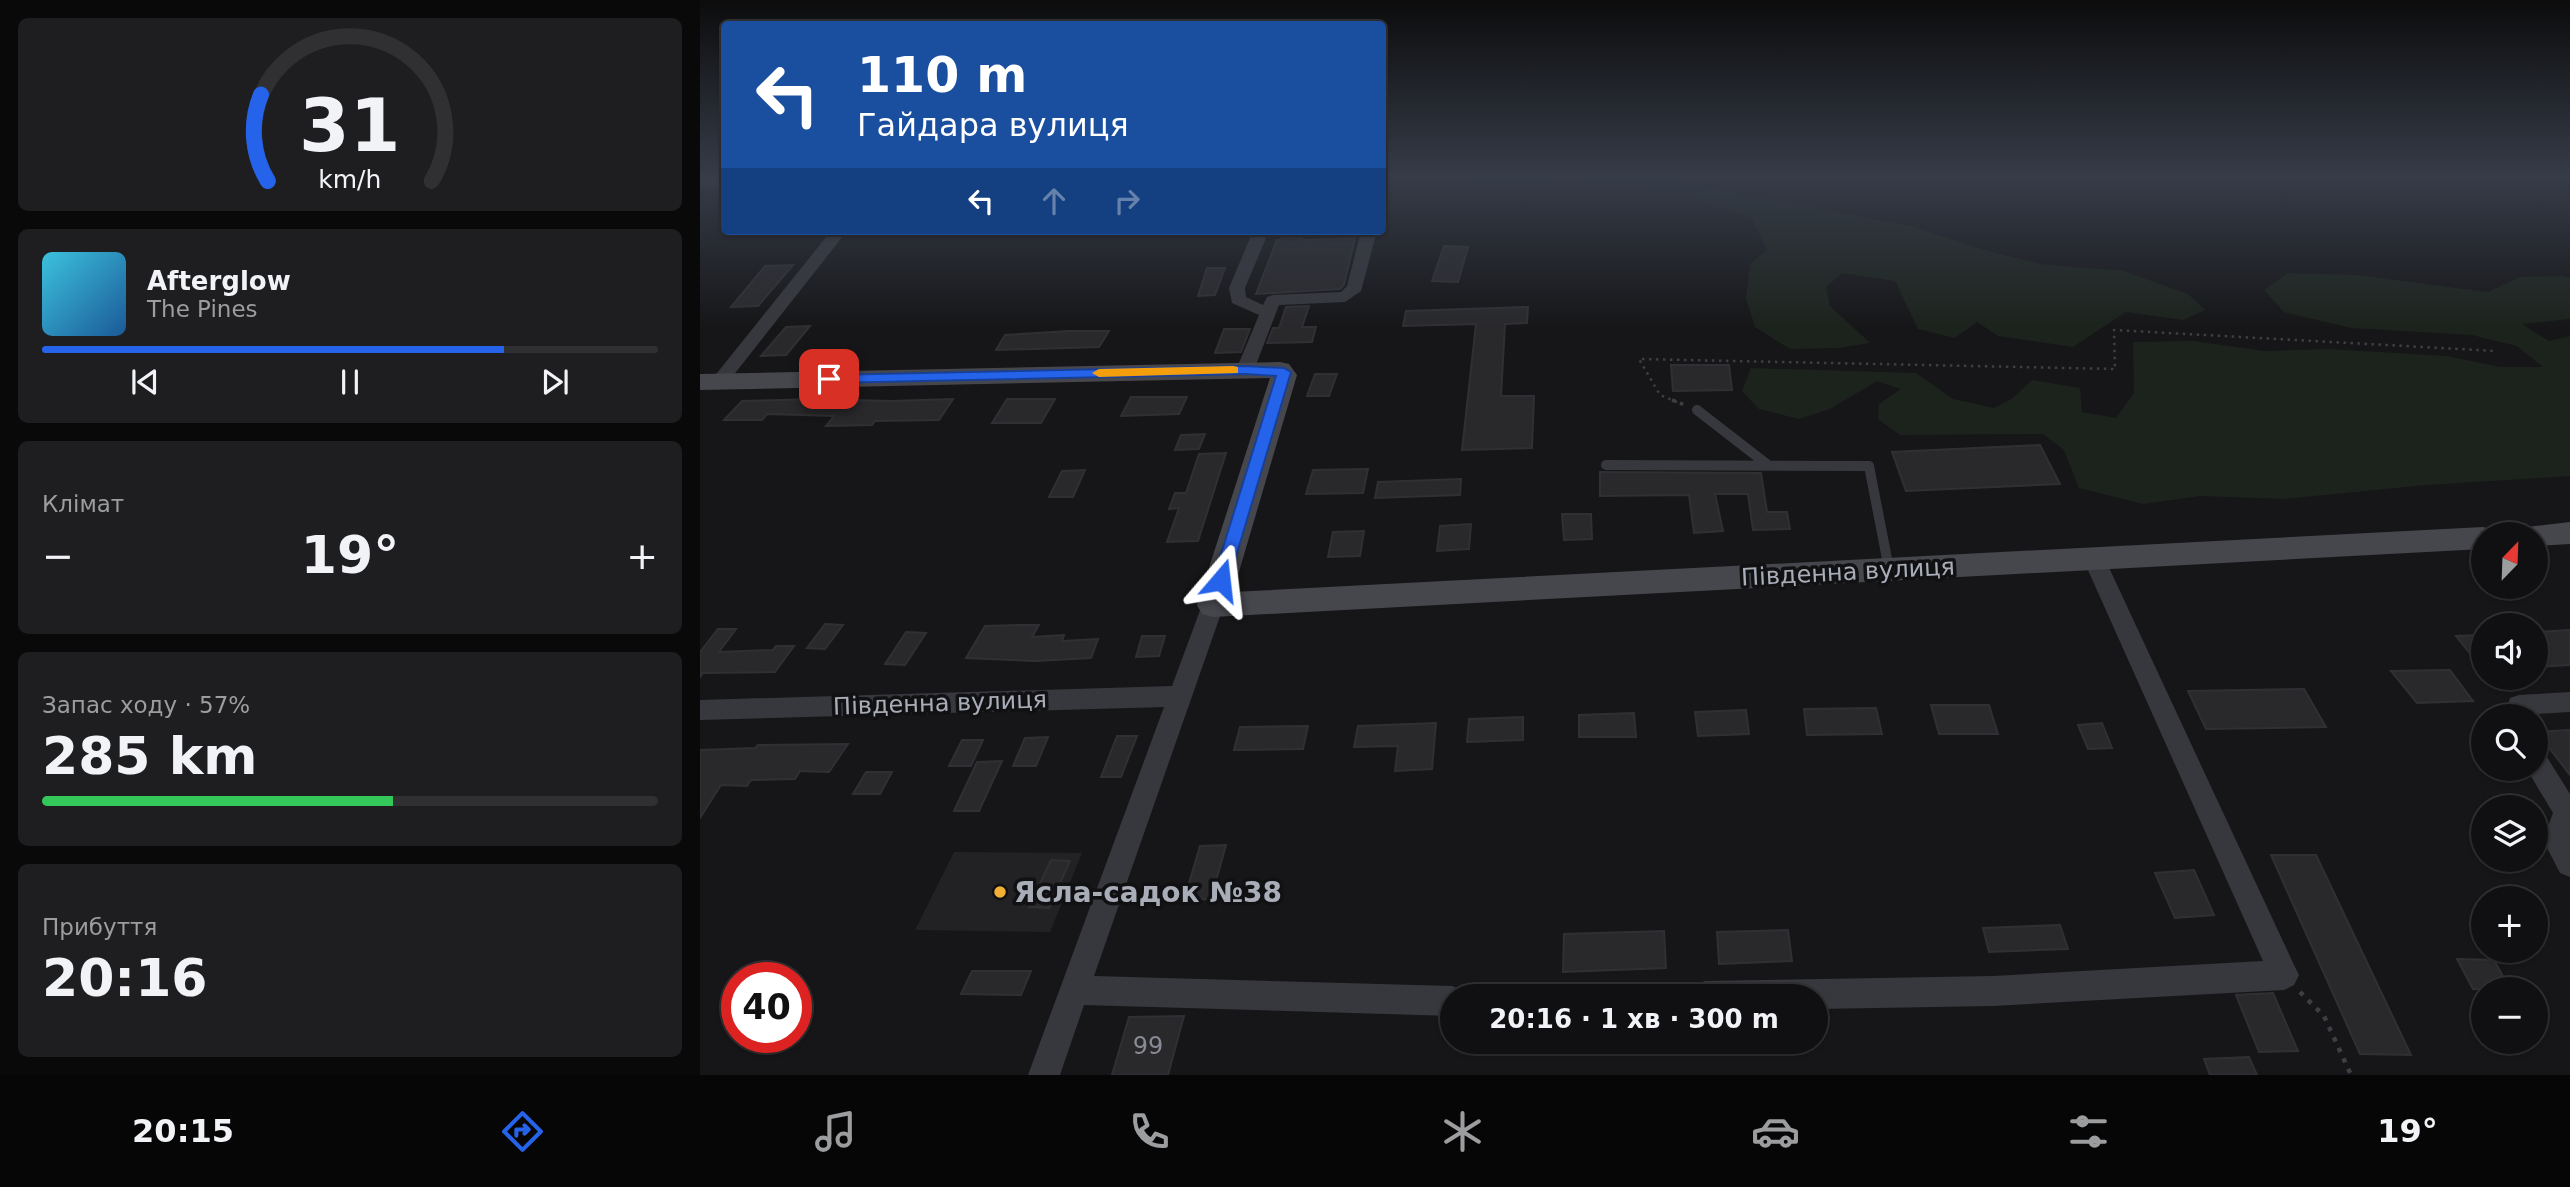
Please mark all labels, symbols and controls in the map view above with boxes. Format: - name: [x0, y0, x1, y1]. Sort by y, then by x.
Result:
- text: 110 m: [857, 47, 1027, 104]
- icon: left: [742, 49, 833, 140]
- text: 31: [299, 83, 401, 168]
- text: Гайдара вулиця: [857, 106, 1129, 144]
- text: km/h: [318, 165, 382, 194]
- icon: left: [962, 182, 1000, 220]
- icon: ahead: [1035, 182, 1073, 220]
- icon: right: [1108, 182, 1146, 220]
- text: Afterglow: [147, 266, 291, 296]
- text: The Pines: [147, 296, 258, 322]
- pin: [799, 349, 859, 409]
- icon: arrive: [810, 360, 848, 398]
- icon: previous: [126, 363, 164, 401]
- icon: pause: [331, 363, 369, 401]
- icon: next: [536, 363, 574, 401]
- text: Клімат: [42, 491, 124, 517]
- north arrow: [2471, 522, 2548, 598]
- map controls: [2471, 522, 2548, 1054]
- text: 19°: [301, 525, 399, 585]
- text: −: [42, 534, 74, 578]
- text: +: [626, 534, 658, 578]
- position arrow: [1184, 543, 1258, 617]
- street label: Південна вулиця: [1740, 552, 1956, 592]
- button: sound: [2471, 613, 2548, 690]
- street label: Південна вулиця: [833, 685, 1047, 721]
- text: Запас ходу · 57%: [42, 692, 250, 718]
- button: search: [2471, 704, 2548, 781]
- text: 285 km: [42, 726, 257, 786]
- button: layers: [2471, 795, 2548, 872]
- place label: Ясла-садок №38: [1014, 876, 1282, 909]
- marker: Ясла-садок №38: [992, 884, 1008, 900]
- button: +: [2471, 886, 2548, 963]
- text: Прибуття: [42, 914, 157, 940]
- text: 20:16: [42, 948, 208, 1008]
- speed limit sign: 40: [721, 962, 812, 1053]
- button: −: [2471, 977, 2548, 1054]
- text: 20:16 · 1 хв · 300 m: [1489, 1004, 1779, 1034]
- house number: 99: [1133, 1032, 1163, 1060]
- icon: directions: [498, 1107, 547, 1156]
- icon: music: [811, 1107, 860, 1156]
- icon: phone: [1125, 1107, 1174, 1156]
- icon: climate: [1438, 1107, 1487, 1156]
- icon: car: [1751, 1107, 1800, 1156]
- icon: filters: [2064, 1107, 2113, 1156]
- text: 20:15: [132, 1112, 234, 1150]
- text: 19°: [2377, 1112, 2438, 1150]

